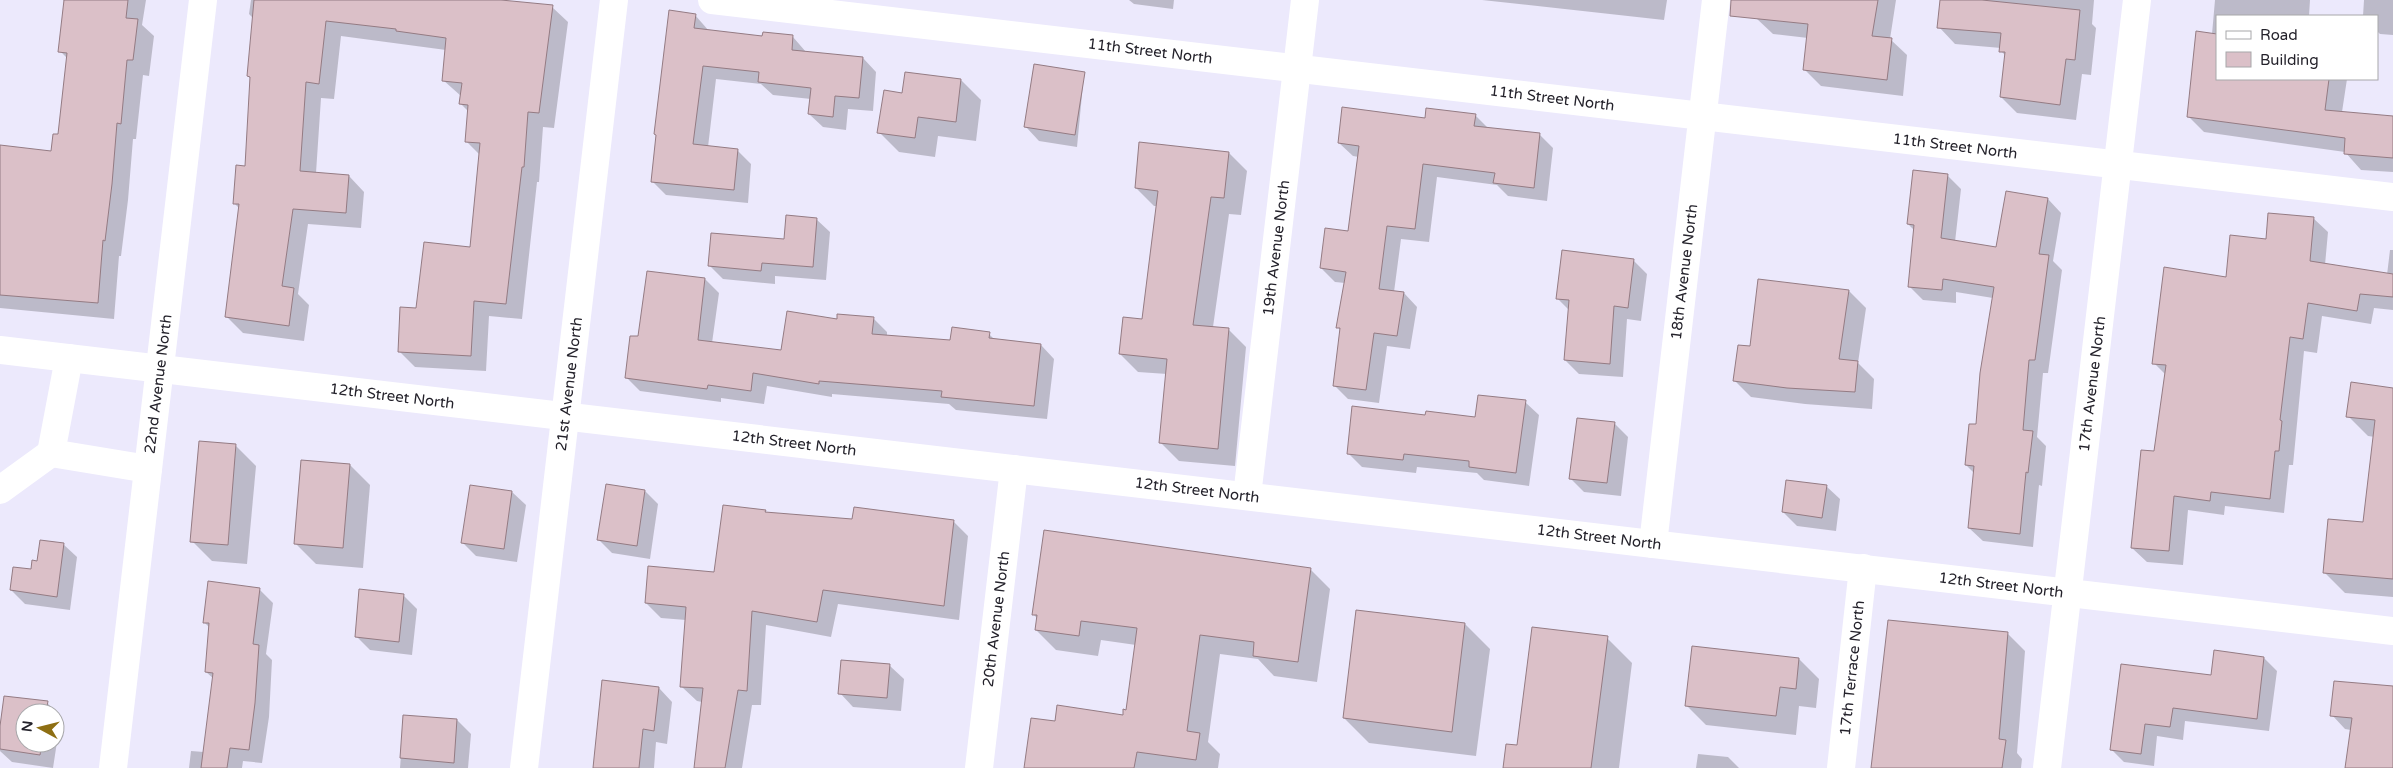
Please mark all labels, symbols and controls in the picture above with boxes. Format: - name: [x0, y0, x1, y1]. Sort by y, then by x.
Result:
- legend: [2216, 15, 2378, 80]
- text: Road: [2260, 26, 2298, 44]
- street label: 11th Street North: [1086, 34, 1214, 68]
- text: Building: [2260, 51, 2319, 69]
- street label: 11th Street North: [1488, 81, 1616, 115]
- street label: 11th Street North: [1891, 129, 2019, 163]
- street label: 19th Avenue North: [1259, 179, 1293, 317]
- street label: 18th Avenue North: [1667, 203, 1701, 341]
- street label: 22nd Avenue North: [141, 313, 175, 455]
- street label: 17th Avenue North: [2075, 315, 2109, 453]
- street label: 21st Avenue North: [552, 316, 586, 452]
- street label: 12th Street North: [328, 379, 456, 413]
- street label: 12th Street North: [730, 426, 858, 460]
- street label: 12th Street North: [1133, 473, 1261, 507]
- street label: 12th Street North: [1535, 520, 1663, 554]
- street label: 20th Avenue North: [979, 550, 1013, 688]
- street label: 12th Street North: [1937, 568, 2065, 602]
- street label: 17th Terrace North: [1836, 599, 1868, 737]
- north arrow: [15, 703, 65, 753]
- text: N: [18, 720, 37, 733]

